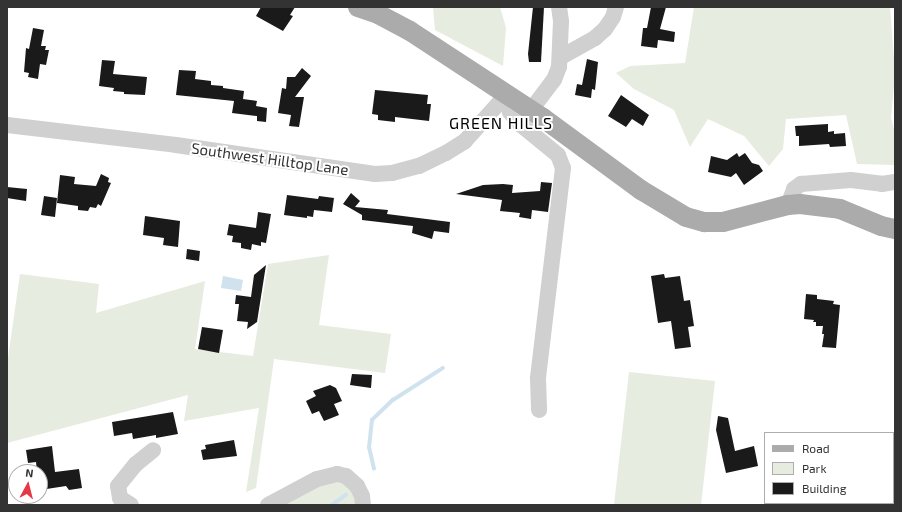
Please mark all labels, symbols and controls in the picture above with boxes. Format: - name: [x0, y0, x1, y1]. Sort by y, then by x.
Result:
- district label: GREEN HILLS: [449, 113, 553, 133]
- street label: Southwest Hilltop Lane: [190, 139, 350, 179]
- legend: [764, 432, 894, 504]
- text: Road: [802, 441, 830, 455]
- text: Park: [802, 461, 827, 475]
- north arrow: [8, 464, 48, 504]
- text: N: [25, 466, 34, 480]
- text: Building: [802, 481, 846, 495]

